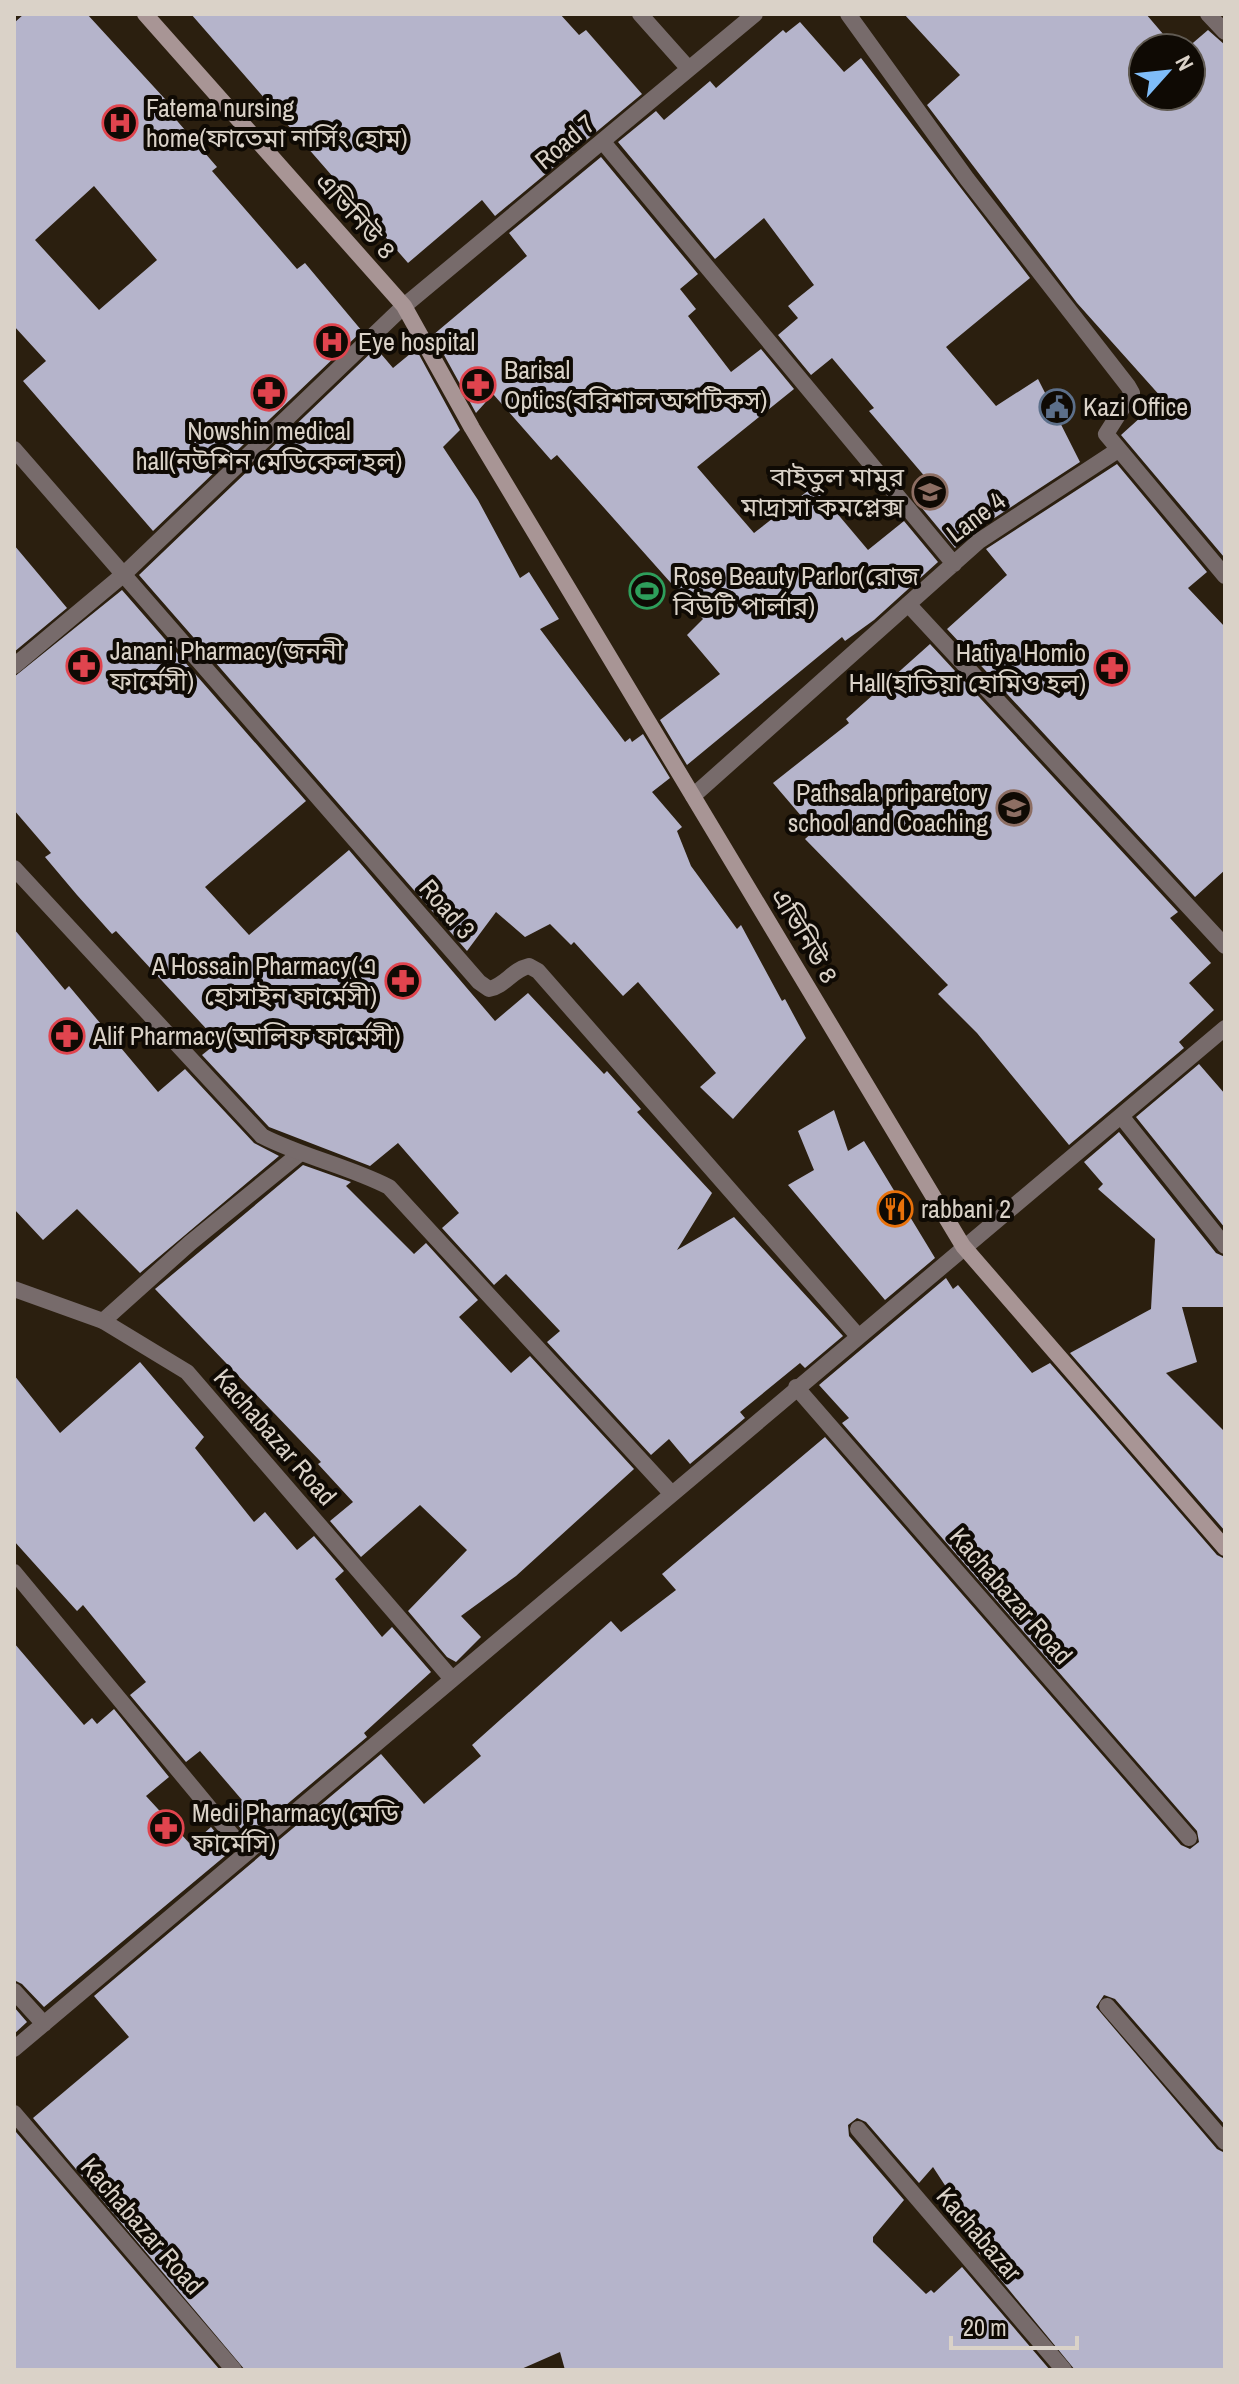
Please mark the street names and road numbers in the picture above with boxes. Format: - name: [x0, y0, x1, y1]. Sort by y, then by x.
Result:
- street label: Road 7: [527, 106, 602, 177]
- street label: এভিনিউ ৪: [308, 164, 405, 267]
- street label: Lane 4: [939, 483, 1012, 550]
- street label: Road 3: [412, 871, 483, 946]
- street label: এভিনিউ ৪: [763, 881, 848, 990]
- street label: Kachabazar Road: [206, 1361, 345, 1513]
- street label: Kachabazar Road: [942, 1520, 1081, 1672]
- street label: Kachabazar Road: [73, 2150, 212, 2302]
- street label: Kachabazar: [929, 2179, 1030, 2288]

